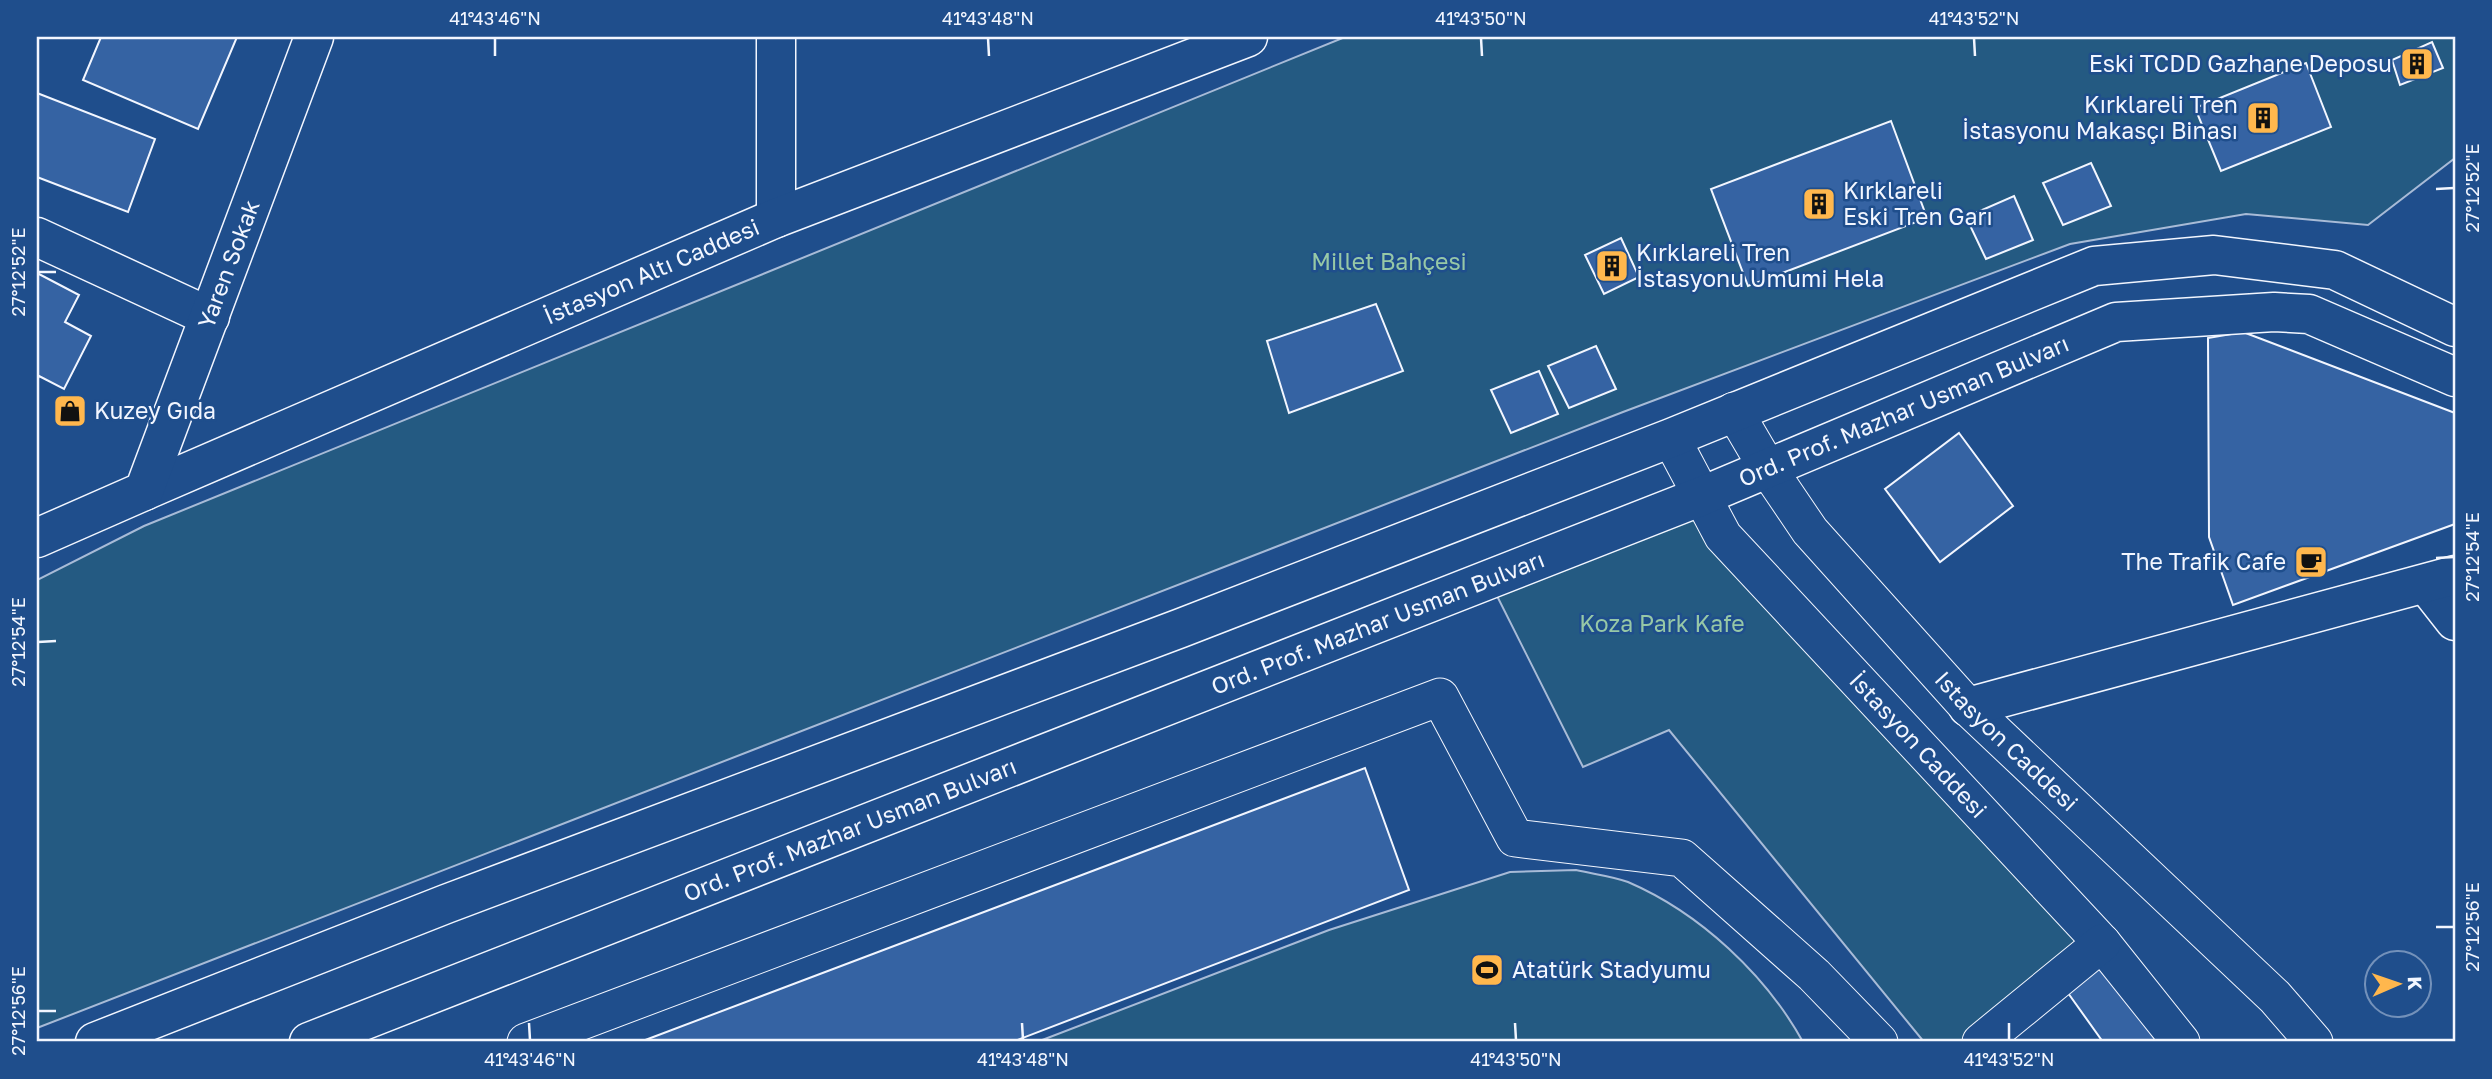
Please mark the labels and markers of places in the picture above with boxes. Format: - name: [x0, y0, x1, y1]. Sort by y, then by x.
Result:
- building icon: Eski TCDD Gazhane Deposu: [2398, 45, 2436, 83]
- place label: Eski TCDD Gazhane Deposu: [2089, 49, 2392, 77]
- place label: Kırklareli Tren İstasyonu Makasçı Binası: [1962, 90, 2238, 144]
- building icon: Kırklareli Tren İstasyonu Makasçı Binası: [2244, 99, 2282, 137]
- place label: Kırklareli Eski Tren Garı: [1843, 176, 1993, 230]
- building icon: Kırklareli Eski Tren Garı: [1800, 185, 1838, 223]
- place label: Kırklareli Tren İstasyonu Umumi Hela: [1636, 238, 1884, 292]
- building icon: Kırklareli Tren İstasyonu Umumi Hela: [1593, 247, 1631, 285]
- shop icon: Kuzey Gıda: [51, 392, 89, 430]
- place label: Kuzey Gıda: [94, 396, 216, 424]
- cafe icon: The Trafik Cafe: [2292, 543, 2330, 581]
- place label: The Trafik Cafe: [2121, 547, 2286, 575]
- sports icon: Atatürk Stadyumu: [1468, 951, 1506, 989]
- place label: Atatürk Stadyumu: [1512, 955, 1711, 983]

